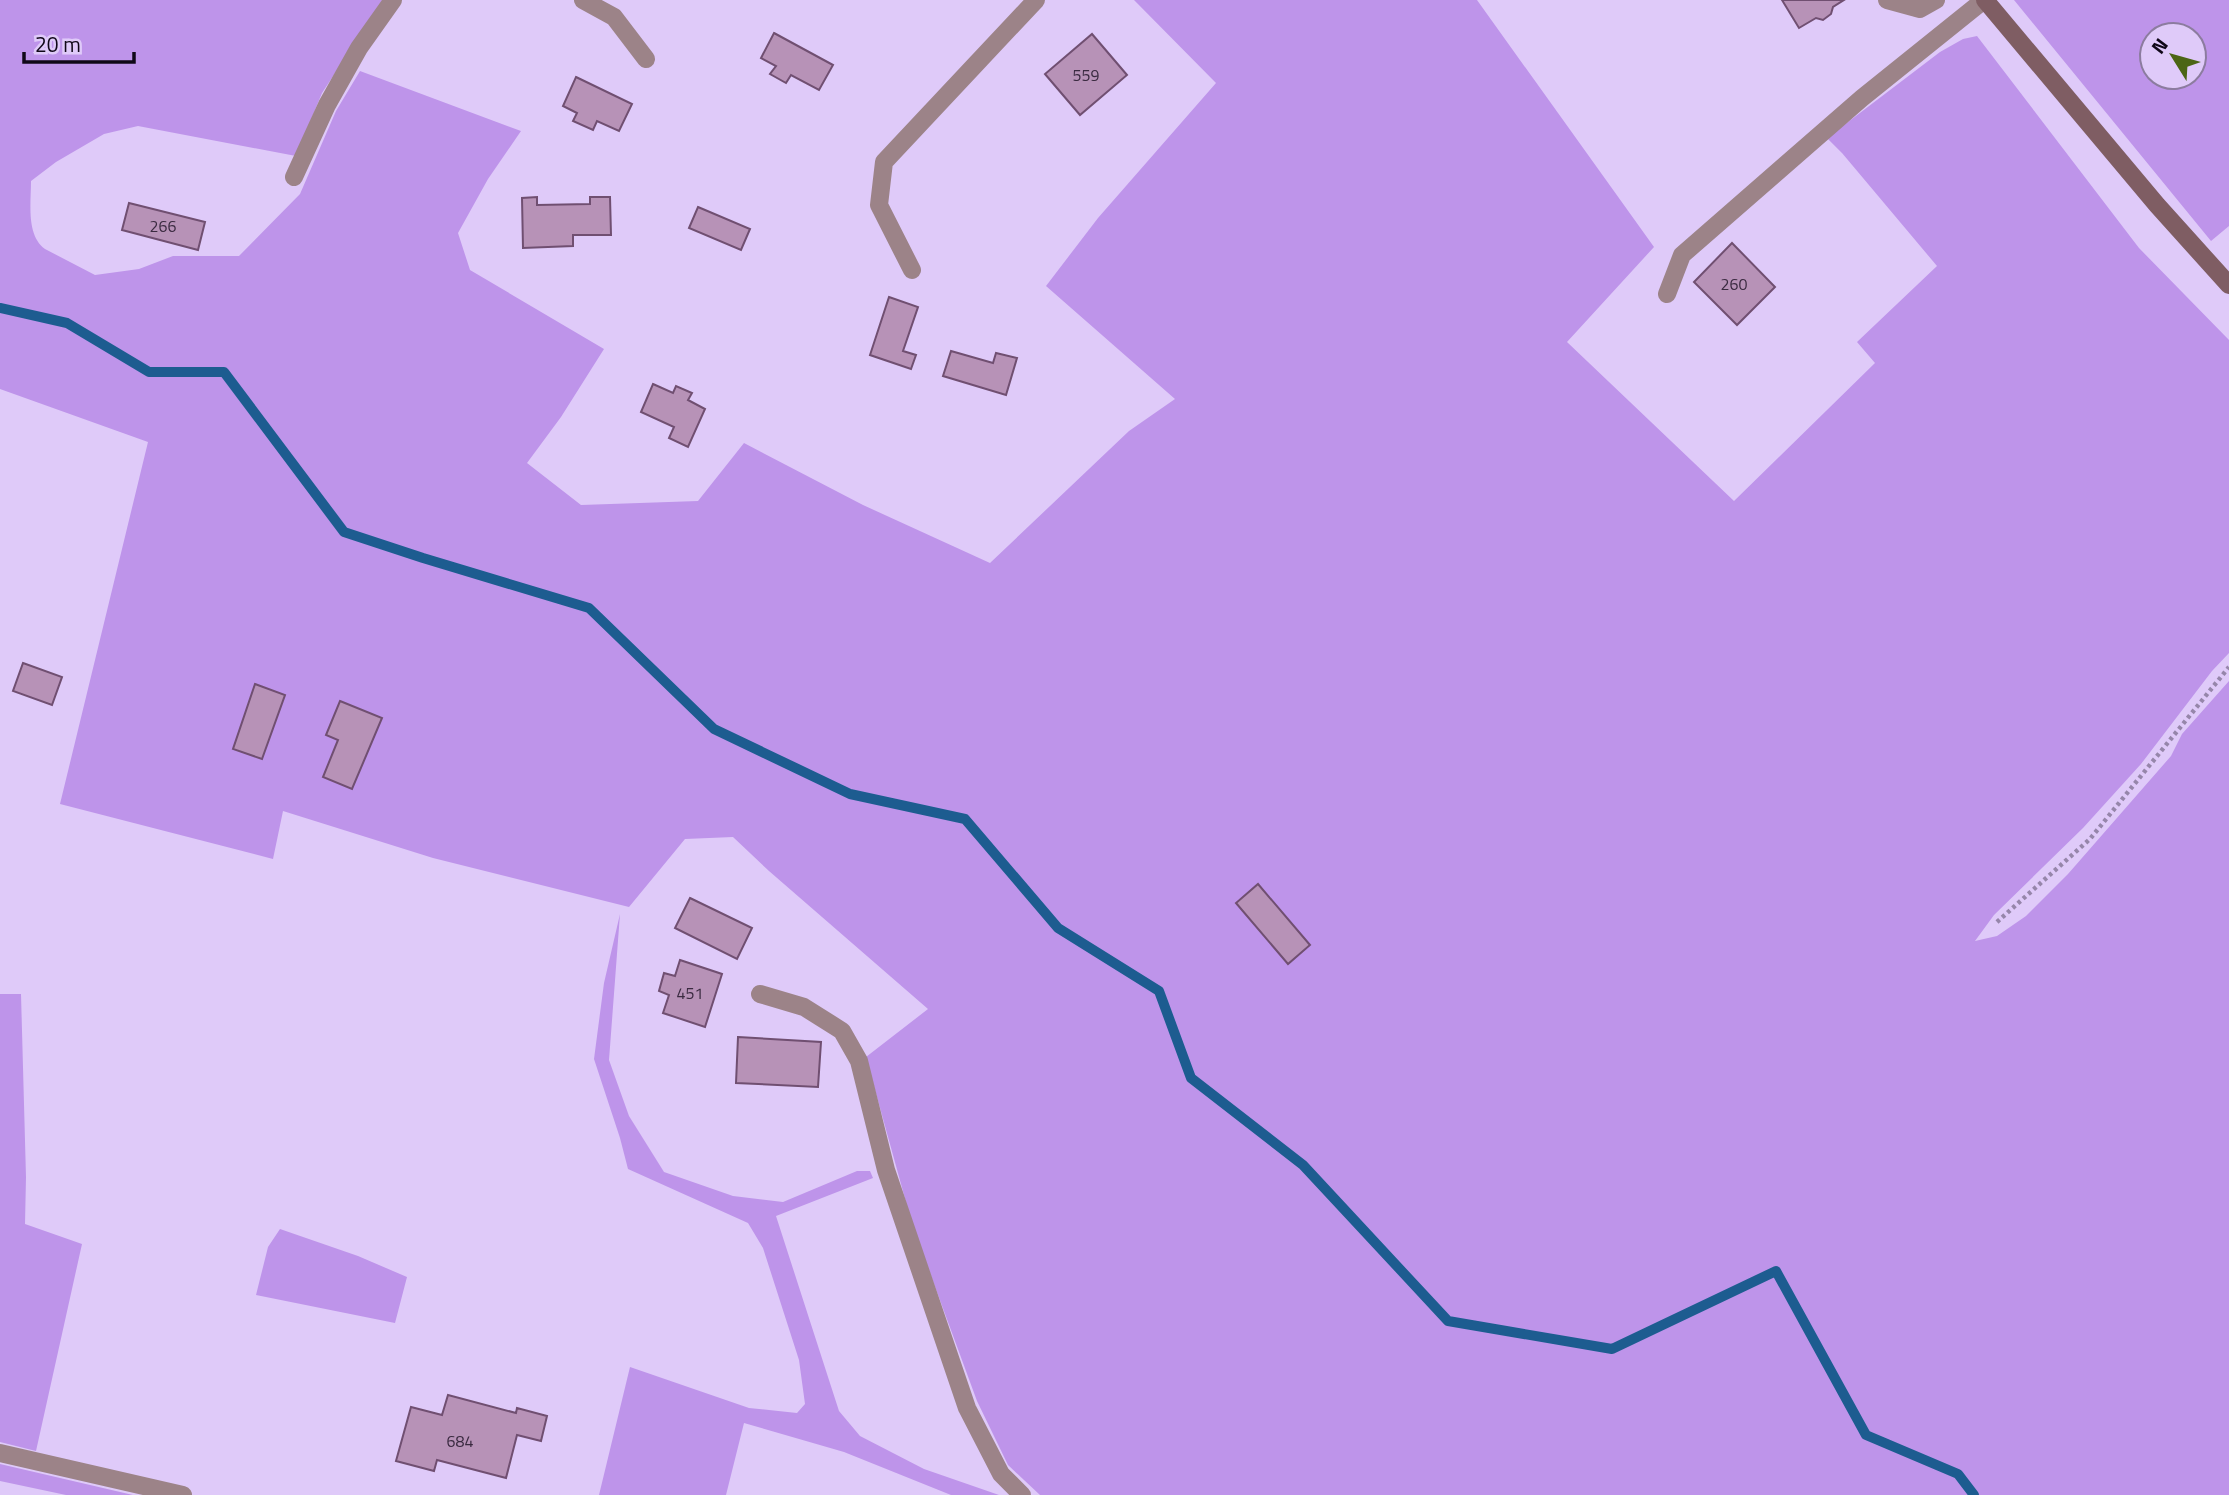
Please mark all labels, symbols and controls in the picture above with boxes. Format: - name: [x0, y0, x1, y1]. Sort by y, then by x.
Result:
- scale bar: [24, 21, 135, 65]
- north arrow: [2138, 21, 2208, 91]
- text: 20 m: [35, 28, 81, 60]
- text: N: [2143, 31, 2175, 59]
- house number: 559: [1073, 63, 1099, 87]
- house number: 266: [150, 214, 176, 238]
- house number: 260: [1721, 272, 1747, 296]
- house number: 451: [677, 981, 703, 1005]
- house number: 684: [447, 1429, 473, 1453]

